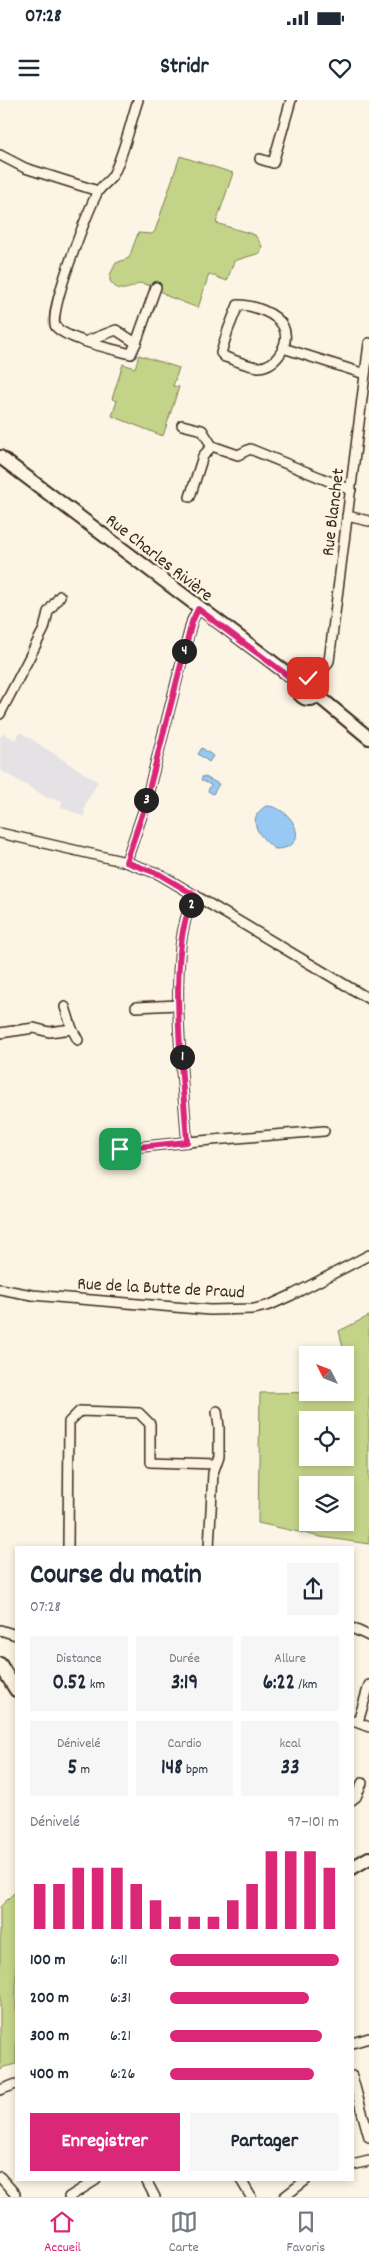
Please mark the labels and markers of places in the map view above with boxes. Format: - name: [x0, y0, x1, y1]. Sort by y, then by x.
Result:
- pin: 4: [172, 638, 196, 664]
- pin: [287, 657, 329, 699]
- pin: 3: [134, 788, 158, 812]
- pin: 2: [178, 892, 204, 918]
- pin: 1: [170, 1044, 194, 1070]
- pin: [99, 1128, 141, 1170]

